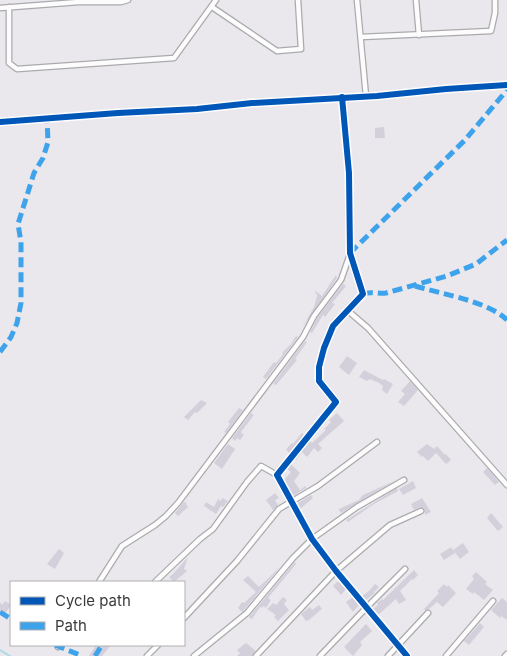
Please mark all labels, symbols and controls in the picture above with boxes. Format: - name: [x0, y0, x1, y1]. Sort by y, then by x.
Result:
- legend: [10, 581, 185, 646]
- text: Cycle path: [55, 591, 131, 610]
- text: Path: [55, 616, 87, 635]

